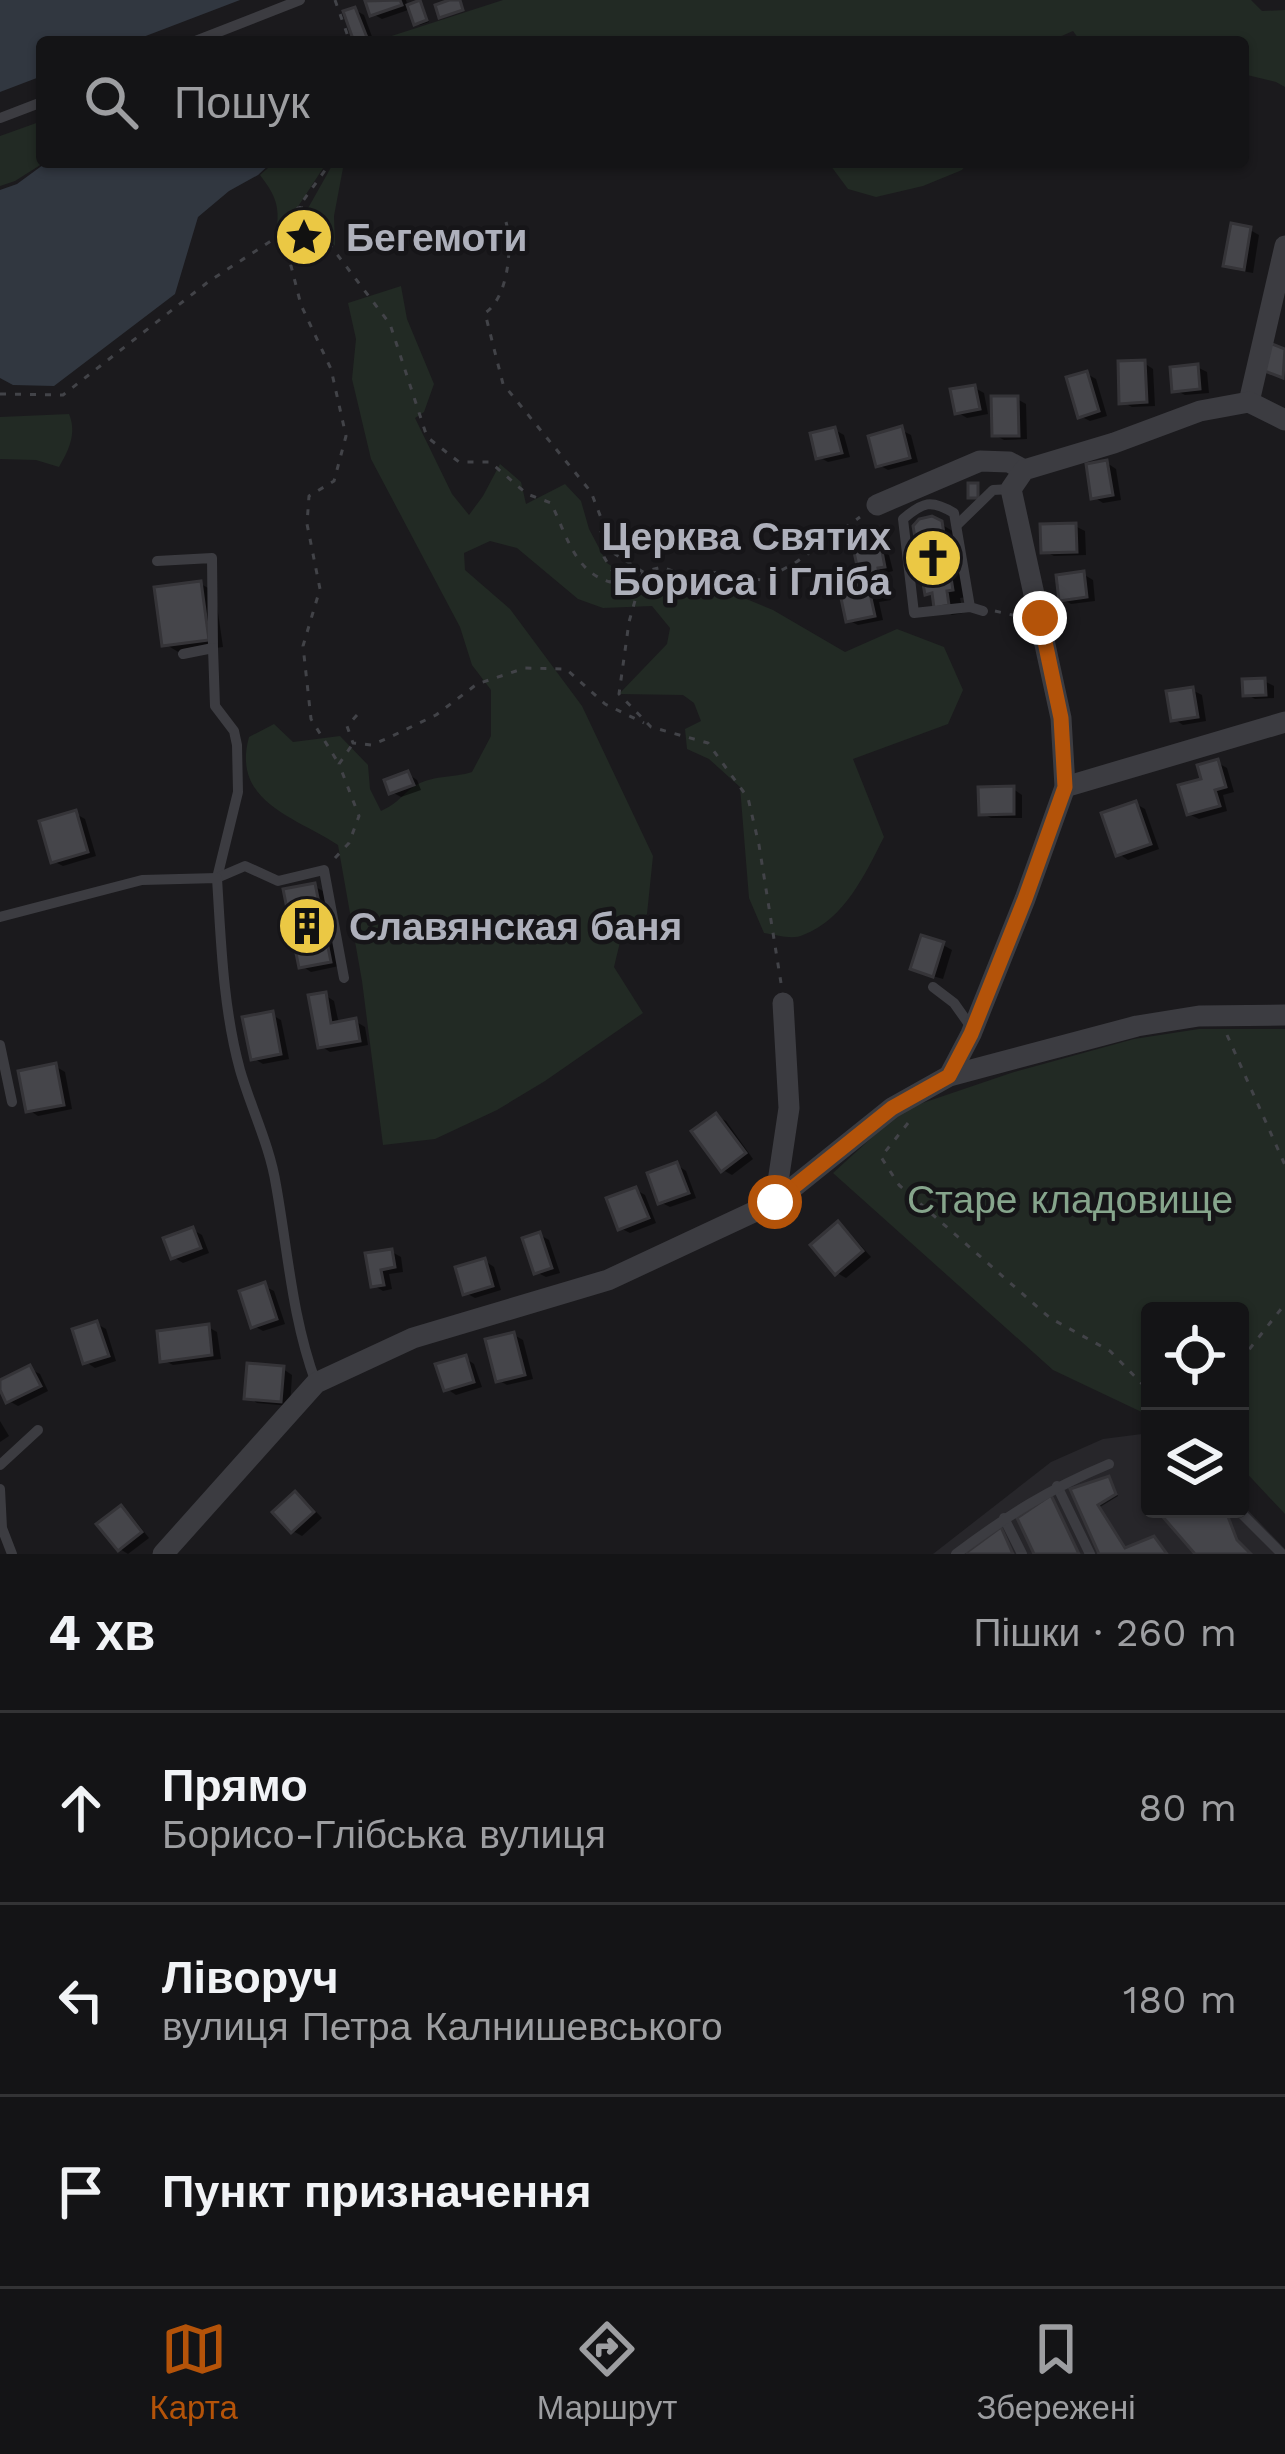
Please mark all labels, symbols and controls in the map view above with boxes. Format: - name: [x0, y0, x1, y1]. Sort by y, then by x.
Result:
- search box: [36, 36, 1249, 168]
- icon: search: [78, 69, 144, 135]
- text: Пошук: [174, 76, 310, 129]
- place icon: Бегемоти: [273, 206, 335, 268]
- place label: Бегемоти: [346, 215, 527, 260]
- place label: Церква Святих Бориса і Гліба: [602, 514, 891, 604]
- church icon: Церква Святих Бориса і Гліба: [902, 527, 964, 589]
- route end: [1013, 591, 1067, 645]
- building icon: Славянская баня: [276, 895, 338, 957]
- place label: Славянская баня: [349, 904, 682, 949]
- route start: [748, 1175, 802, 1229]
- park label: Старе кладовище: [907, 1177, 1233, 1222]
- map controls: [1141, 1302, 1249, 1518]
- button: locate: [1141, 1302, 1249, 1410]
- button: layers: [1141, 1410, 1249, 1518]
- text: 4 хв: [48, 1603, 155, 1662]
- text: Пішки · 260 m: [974, 1610, 1237, 1655]
- text: Прямо: [162, 1759, 308, 1812]
- icon: ahead: [48, 1775, 114, 1841]
- text: 80 m: [1138, 1785, 1237, 1830]
- text: Борисо-Глібська вулиця: [162, 1812, 606, 1857]
- text: Ліворуч: [162, 1951, 339, 2004]
- icon: left: [48, 1967, 114, 2033]
- text: 180 m: [1123, 1977, 1237, 2022]
- text: вулиця Петра Калнишевського: [162, 2004, 723, 2049]
- icon: arrive: [48, 2159, 114, 2225]
- text: Пункт призначення: [162, 2165, 592, 2218]
- tab: Карта: [149, 2316, 238, 2427]
- tab: Маршрут: [537, 2316, 677, 2427]
- tab: Збережені: [976, 2316, 1136, 2427]

